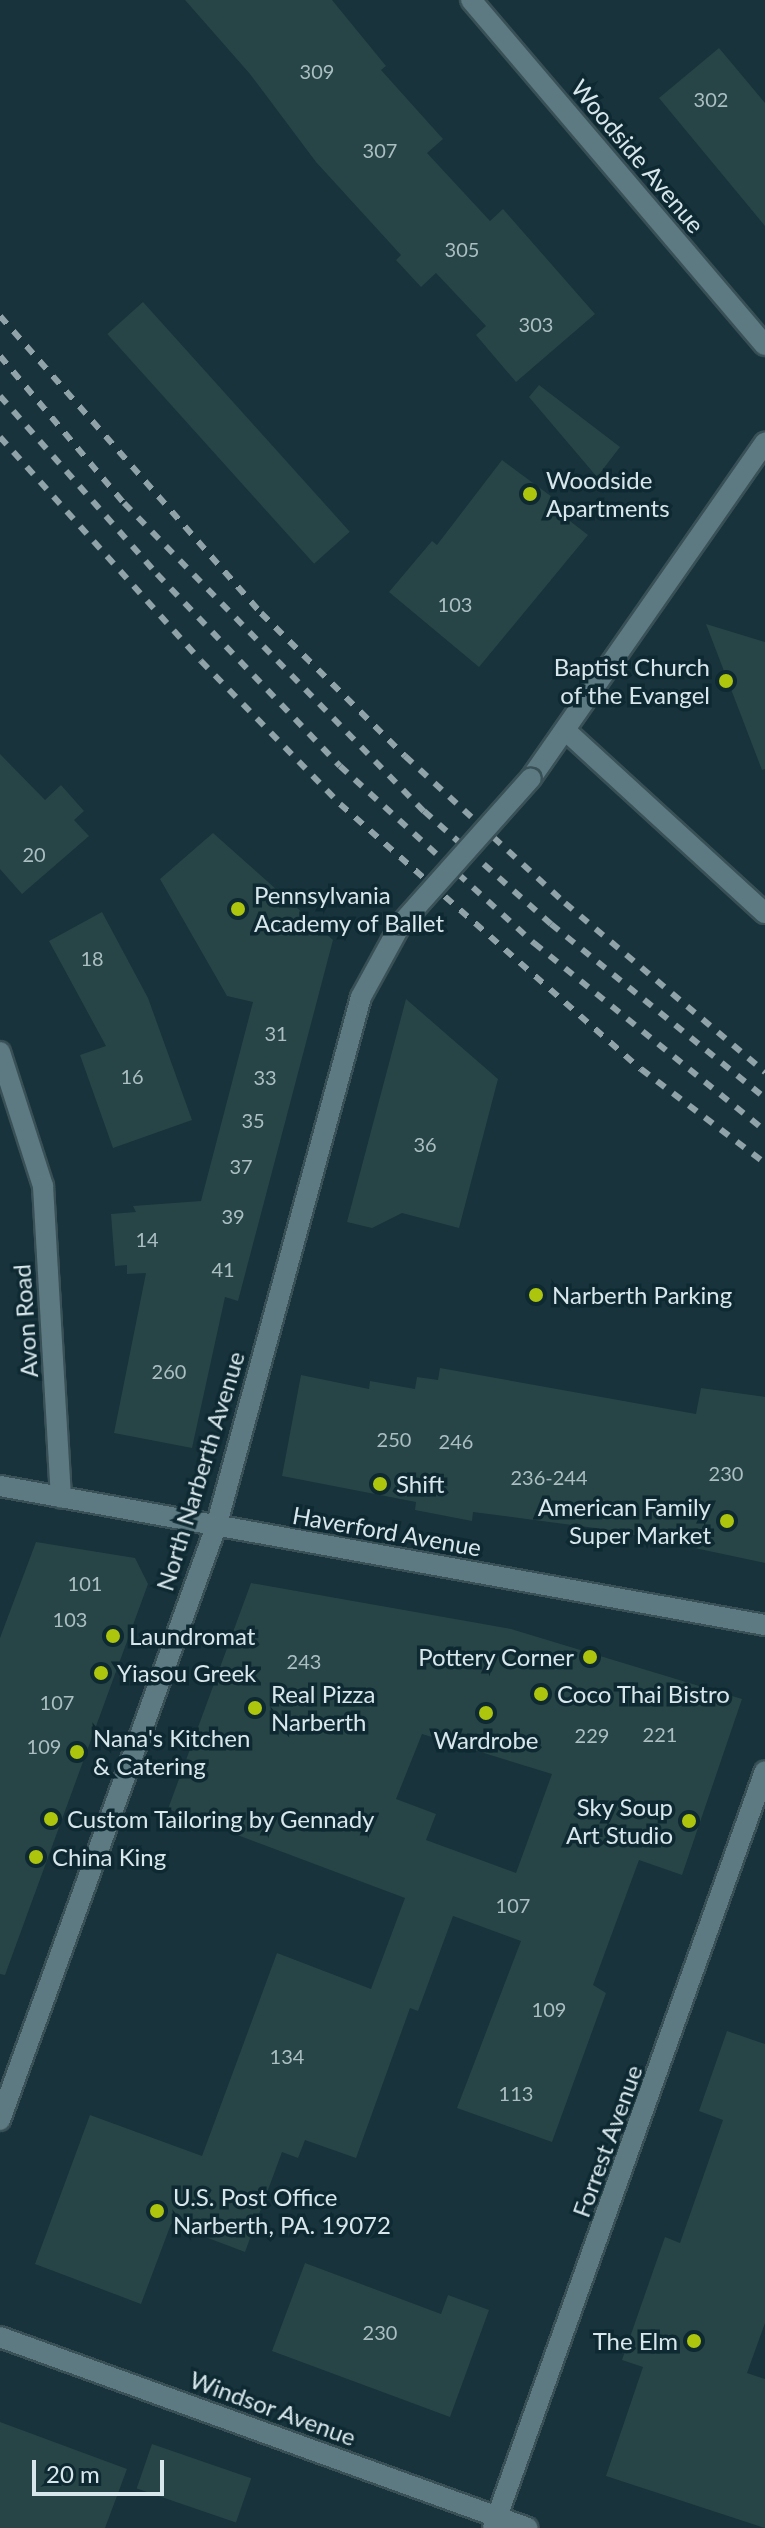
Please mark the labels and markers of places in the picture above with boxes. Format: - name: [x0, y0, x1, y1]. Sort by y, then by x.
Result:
- place label: Woodside Apartments: [546, 466, 670, 522]
- marker: Woodside Apartments: [521, 485, 539, 503]
- place label: Baptist Church of the Evangel: [554, 653, 710, 709]
- marker: Baptist Church of the Evangel: [717, 672, 735, 690]
- place label: Pennsylvania Academy of Ballet: [254, 881, 445, 937]
- marker: Pennsylvania Academy of Ballet: [229, 900, 247, 918]
- place label: Narberth Parking: [552, 1281, 732, 1309]
- marker: Narberth Parking: [527, 1286, 545, 1304]
- place label: Shift: [396, 1470, 444, 1498]
- marker: Shift: [371, 1475, 389, 1493]
- place label: American Family Super Market: [538, 1493, 711, 1549]
- marker: American Family Super Market: [718, 1512, 736, 1530]
- place label: Laundromat: [129, 1622, 255, 1650]
- marker: Laundromat: [104, 1627, 122, 1645]
- place label: Pottery Corner: [418, 1643, 574, 1671]
- marker: Pottery Corner: [581, 1648, 599, 1666]
- place label: Yiasou Greek: [117, 1659, 256, 1687]
- marker: Yiasou Greek: [92, 1664, 110, 1682]
- place label: Real Pizza Narberth: [271, 1680, 375, 1736]
- place label: Coco Thai Bistro: [557, 1680, 730, 1708]
- marker: Coco Thai Bistro: [532, 1685, 550, 1703]
- marker: Real Pizza Narberth: [246, 1699, 264, 1717]
- marker: Wardrobe: [477, 1704, 495, 1722]
- place label: Nana's Kitchen & Catering: [93, 1724, 250, 1780]
- place label: Wardrobe: [433, 1726, 539, 1754]
- marker: Nana's Kitchen & Catering: [68, 1743, 86, 1761]
- place label: Sky Soup Art Studio: [566, 1793, 673, 1849]
- place label: Custom Tailoring by Gennady: [67, 1805, 376, 1833]
- marker: Custom Tailoring by Gennady: [42, 1810, 60, 1828]
- marker: Sky Soup Art Studio: [680, 1812, 698, 1830]
- place label: China King: [52, 1843, 166, 1871]
- marker: China King: [27, 1848, 45, 1866]
- place label: U.S. Post Office Narberth, PA. 19072: [173, 2183, 391, 2239]
- marker: U.S. Post Office Narberth, PA. 19072: [148, 2202, 166, 2220]
- place label: The Elm: [593, 2327, 678, 2355]
- marker: The Elm: [685, 2332, 703, 2350]

